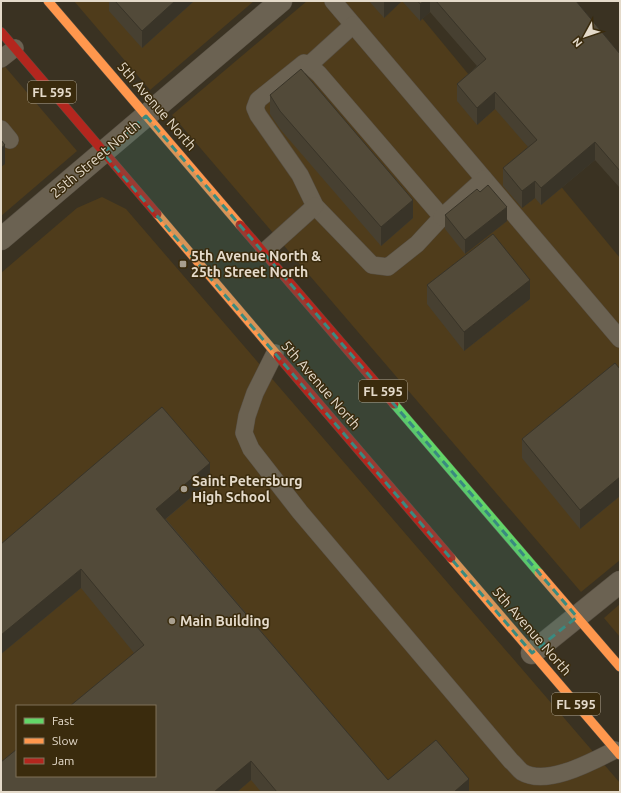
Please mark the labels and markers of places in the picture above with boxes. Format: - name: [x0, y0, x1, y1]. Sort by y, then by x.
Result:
- place label: 5th Avenue North & 25th Street North: [191, 248, 321, 280]
- marker: 5th Avenue North & 25th Street North: [178, 259, 188, 269]
- place label: Saint Petersburg High School: [192, 473, 303, 505]
- marker: Saint Petersburg High School: [179, 484, 189, 494]
- place label: Main Building: [180, 613, 270, 629]
- marker: Main Building: [167, 616, 177, 626]

